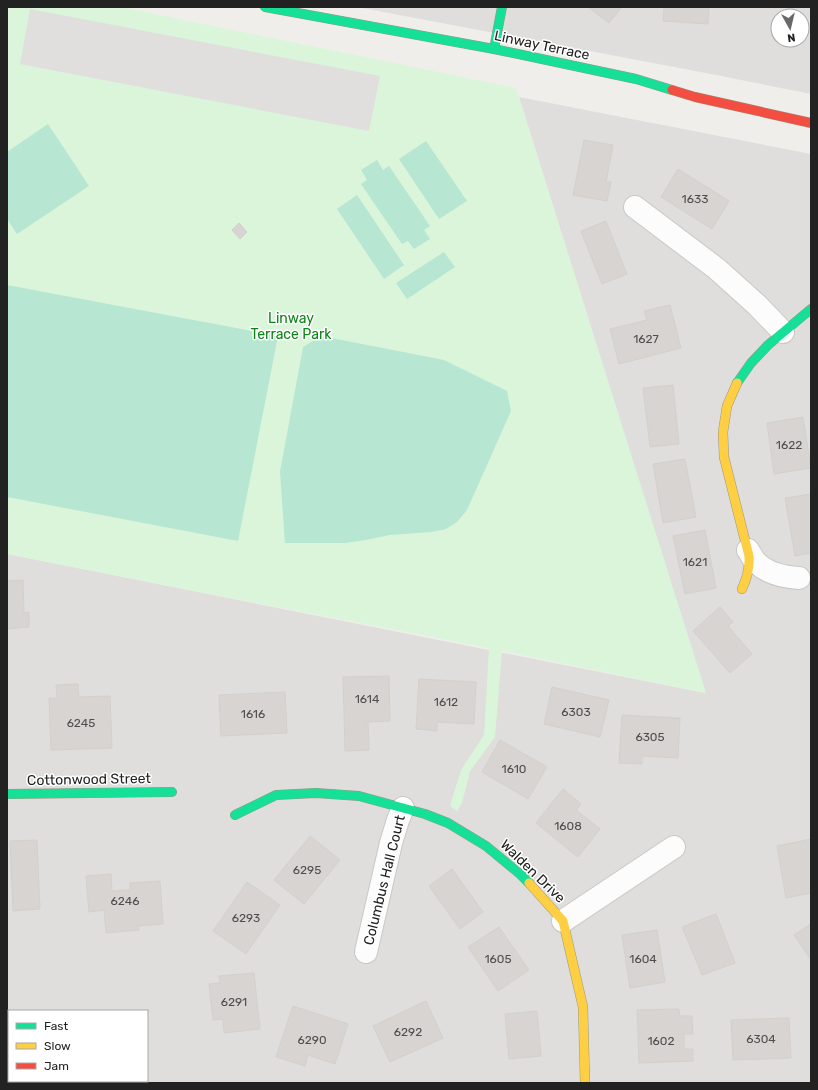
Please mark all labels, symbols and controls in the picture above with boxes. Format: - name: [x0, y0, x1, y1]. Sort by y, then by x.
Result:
- north arrow: [770, 8, 810, 48]
- street label: Linway Terrace: [493, 27, 591, 64]
- text: N: [786, 30, 796, 44]
- house number: 1633: [682, 192, 708, 206]
- park label: Linway Terrace Park: [251, 310, 332, 343]
- house number: 1627: [633, 332, 659, 346]
- house number: 1622: [776, 438, 802, 452]
- house number: 1621: [683, 555, 707, 569]
- house number: 1614: [355, 692, 380, 706]
- house number: 1612: [434, 695, 458, 709]
- house number: 6303: [561, 705, 591, 719]
- house number: 1616: [241, 707, 265, 721]
- house number: 6245: [67, 716, 95, 730]
- house number: 6305: [635, 730, 665, 744]
- house number: 1610: [502, 762, 526, 776]
- street label: Cottonwood Street: [27, 770, 152, 789]
- street label: Columbus Hall Court: [360, 813, 409, 947]
- house number: 1608: [554, 819, 582, 833]
- street label: Walden Drive: [497, 836, 569, 907]
- house number: 6295: [293, 863, 321, 877]
- house number: 6246: [111, 894, 139, 908]
- house number: 6293: [232, 911, 260, 925]
- house number: 1605: [484, 952, 512, 966]
- house number: 1604: [629, 952, 657, 966]
- house number: 6291: [221, 995, 247, 1009]
- legend: [8, 1010, 148, 1082]
- text: Fast: [44, 1019, 68, 1033]
- house number: 6292: [394, 1025, 422, 1039]
- house number: 6304: [746, 1032, 776, 1046]
- house number: 6290: [297, 1033, 327, 1047]
- house number: 1602: [647, 1034, 675, 1048]
- text: Slow: [44, 1039, 71, 1053]
- text: Jam: [44, 1059, 69, 1073]

